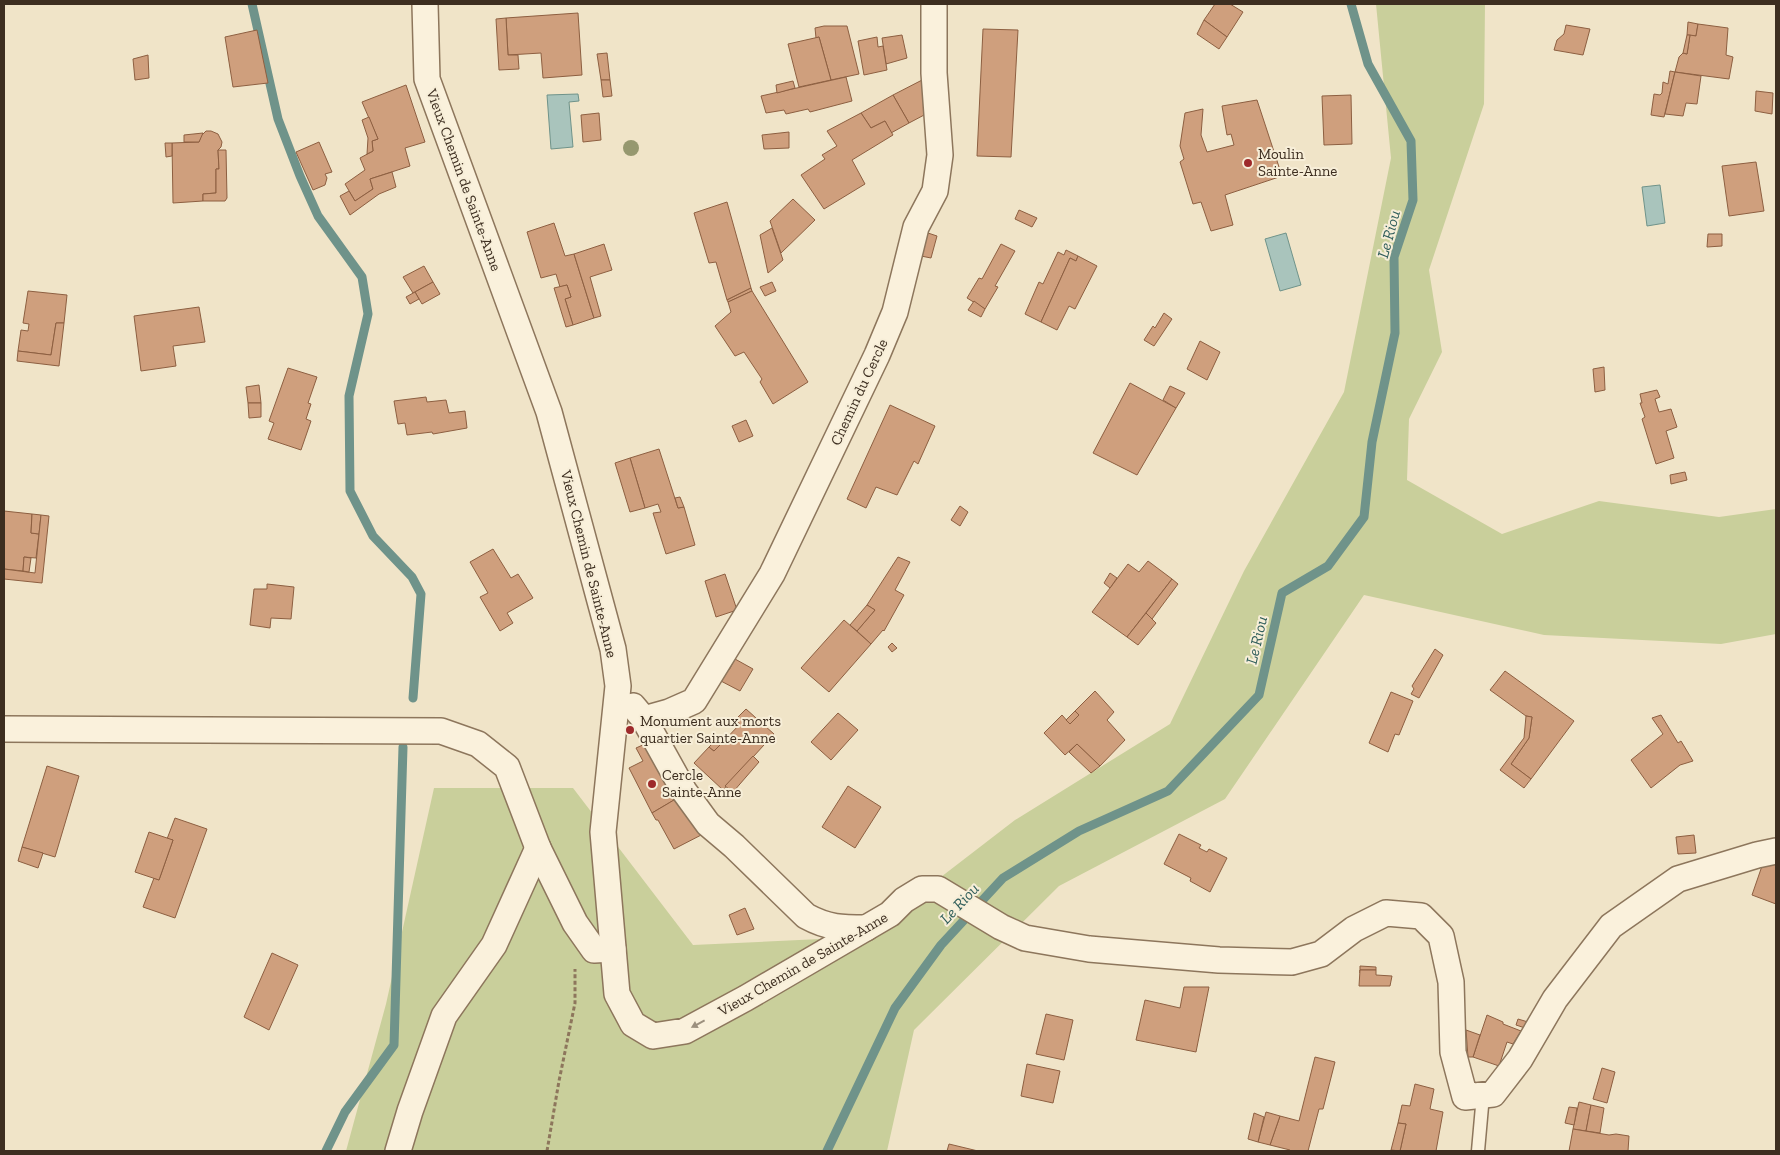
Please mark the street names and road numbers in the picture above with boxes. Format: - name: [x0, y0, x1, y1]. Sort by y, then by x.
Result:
- street label: Vieux Chemin de Sainte-Anne: [422, 86, 505, 274]
- street label: Chemin du Cercle: [826, 336, 892, 448]
- street label: Vieux Chemin de Sainte-Anne: [557, 467, 621, 660]
- street label: Vieux Chemin de Sainte-Anne: [714, 908, 891, 1020]

